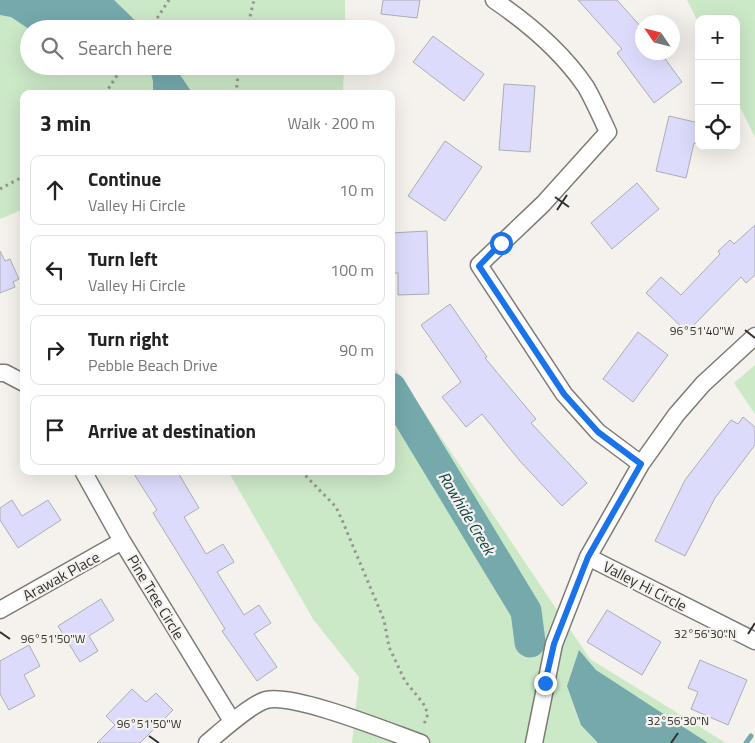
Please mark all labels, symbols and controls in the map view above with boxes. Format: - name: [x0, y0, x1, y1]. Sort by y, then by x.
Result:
- north arrow: [635, 15, 680, 60]
- map controls: [695, 15, 740, 150]
- button: +: [695, 15, 740, 60]
- search box: [20, 20, 395, 75]
- text: Search here: [78, 33, 172, 62]
- icon: search: [38, 34, 66, 62]
- button: −: [695, 60, 740, 105]
- button: locate: [695, 105, 740, 150]
- text: 3 min: [40, 107, 91, 139]
- text: Walk · 200 m: [287, 111, 375, 135]
- text: Continue: [88, 164, 161, 193]
- icon: ahead: [41, 176, 69, 204]
- text: 10 m: [339, 178, 374, 202]
- text: Valley Hi Circle: [88, 193, 186, 217]
- route start: [490, 232, 513, 255]
- text: Turn left: [88, 244, 158, 273]
- icon: left: [41, 256, 69, 284]
- text: 100 m: [330, 258, 374, 282]
- text: Valley Hi Circle: [88, 273, 186, 297]
- text: 96°51'40"W: [670, 321, 735, 340]
- text: Turn right: [88, 324, 169, 353]
- icon: right: [41, 336, 69, 364]
- text: 90 m: [339, 338, 374, 362]
- text: Pebble Beach Drive: [88, 353, 218, 377]
- icon: arrive: [41, 416, 69, 444]
- text: Arrive at destination: [88, 416, 256, 445]
- water label: Rawhide Creek: [433, 467, 502, 561]
- street label: Arawak Place: [18, 545, 104, 607]
- street label: Pine Tree Circle: [122, 550, 190, 644]
- street label: Valley Hi Circle: [599, 555, 691, 617]
- text: 32°56'30"N: [674, 624, 736, 643]
- text: 96°51'50"W: [21, 629, 86, 648]
- route end: [534, 672, 557, 695]
- text: 32°56'30"N: [647, 711, 709, 730]
- text: 96°51'50"W: [117, 714, 182, 733]

